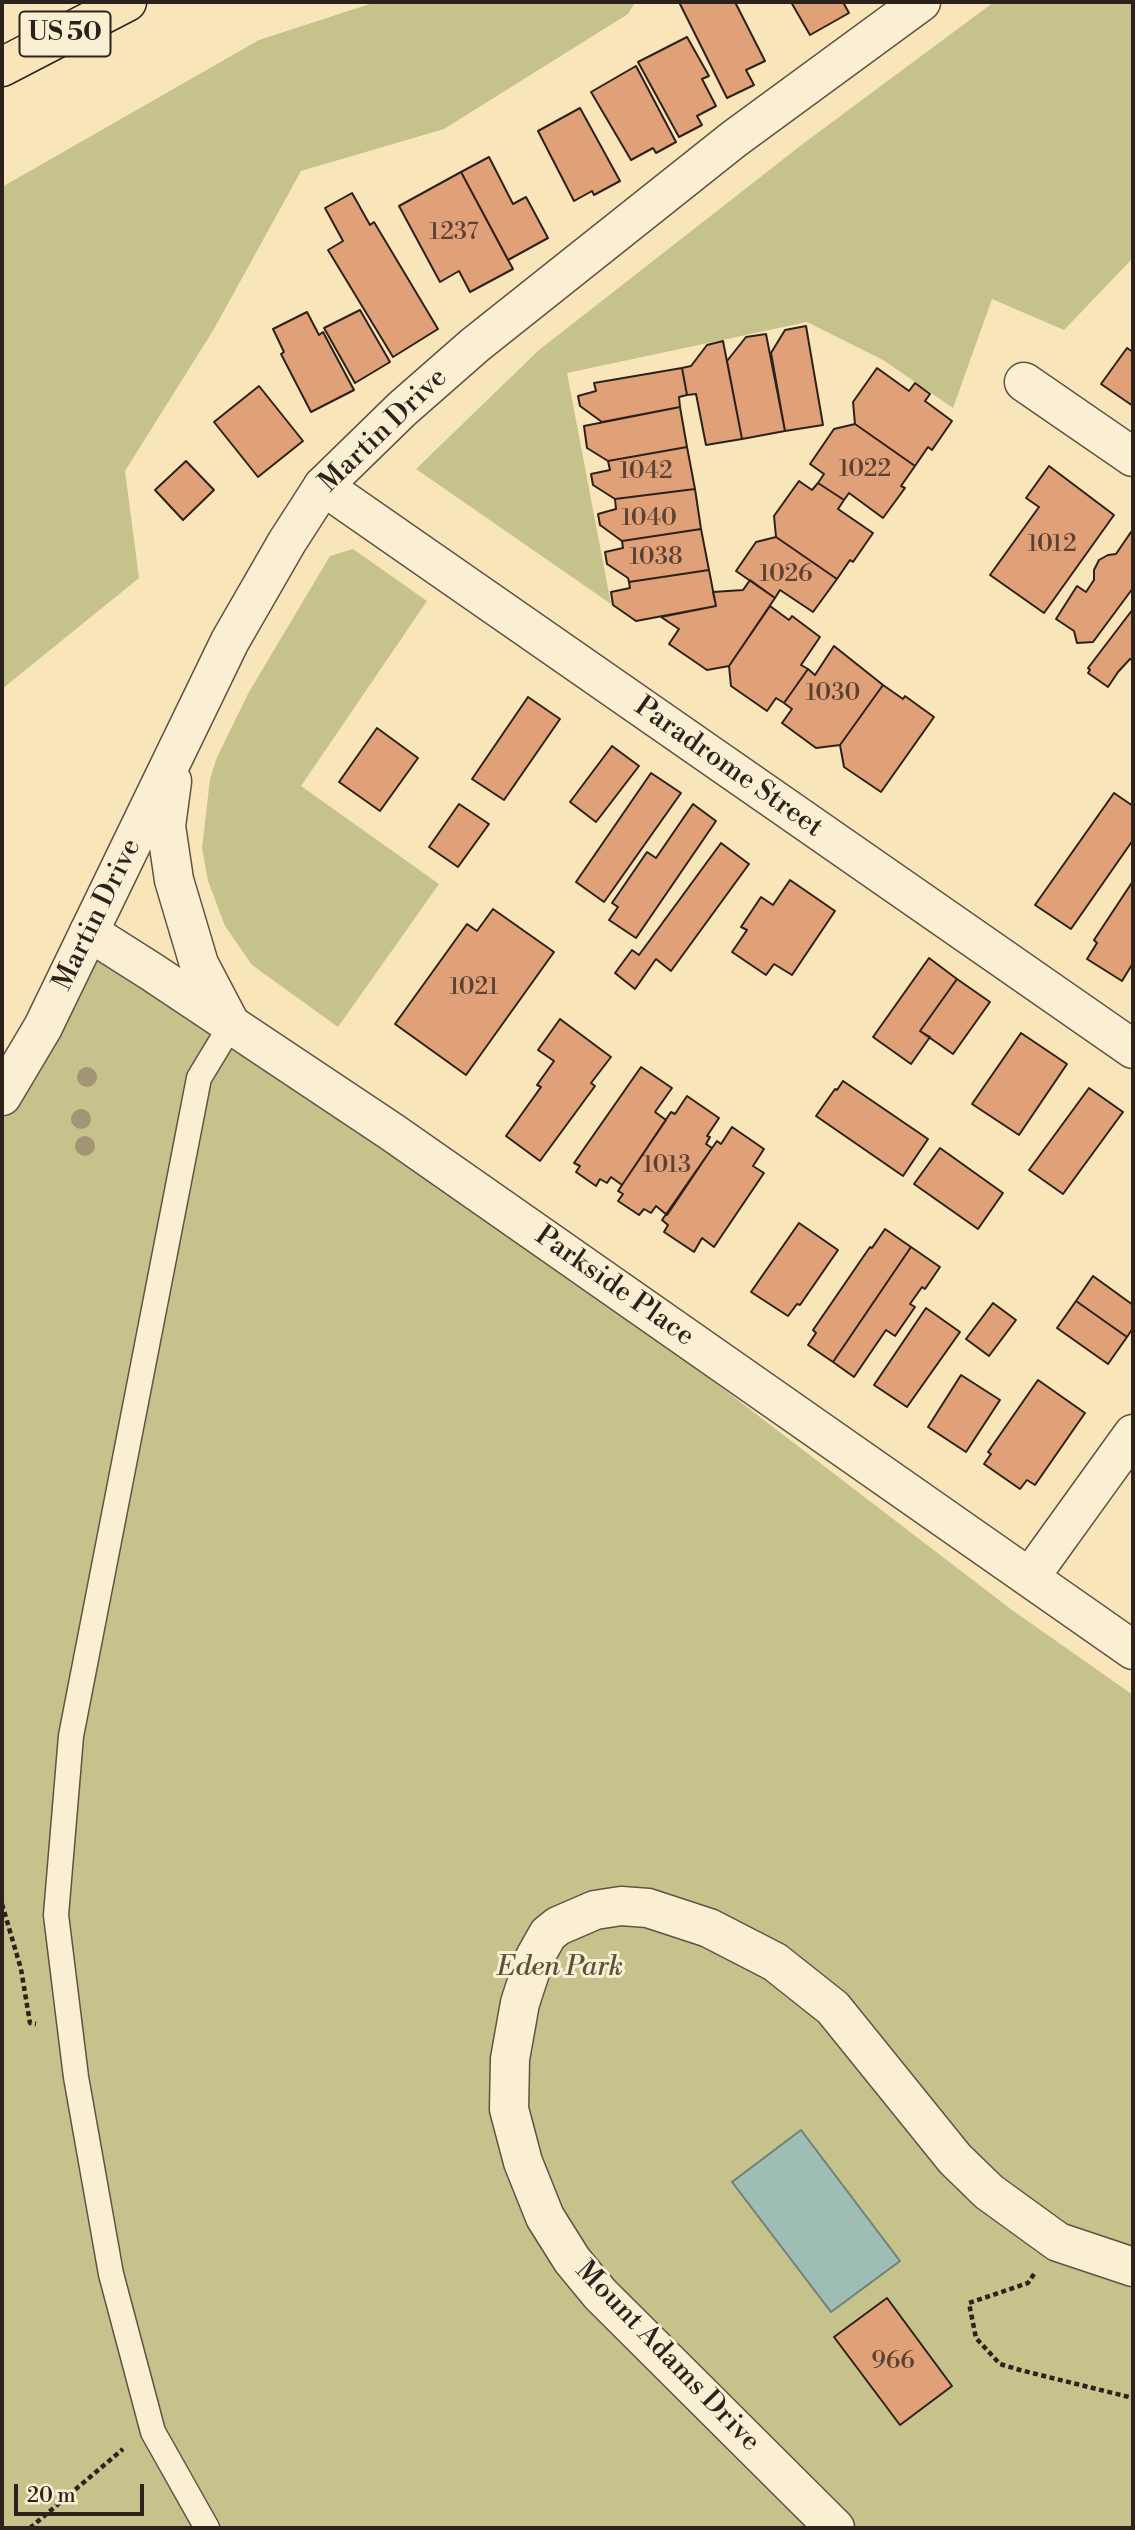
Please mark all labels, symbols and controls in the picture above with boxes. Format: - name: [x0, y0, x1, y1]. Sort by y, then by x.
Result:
- road number: US 50: [20, 11, 110, 56]
- house number: 1237: [429, 219, 479, 247]
- street label: Martin Drive: [313, 362, 455, 500]
- house number: 1022: [839, 456, 891, 484]
- house number: 1042: [619, 458, 673, 486]
- house number: 1040: [621, 505, 677, 533]
- house number: 1012: [1027, 531, 1077, 559]
- house number: 1038: [629, 544, 683, 572]
- house number: 1026: [759, 561, 813, 589]
- house number: 1030: [806, 680, 860, 708]
- street label: Paradrome Street: [627, 691, 829, 845]
- street label: Martin Drive: [47, 834, 149, 996]
- house number: 1021: [449, 974, 499, 1002]
- house number: 1013: [643, 1152, 691, 1180]
- street label: Parkside Place: [528, 1220, 700, 1354]
- park label: Eden Park: [497, 1951, 623, 1985]
- street label: Mount Adams Drive: [568, 2255, 766, 2459]
- house number: 966: [871, 2348, 915, 2376]
- scale bar: [18, 2470, 147, 2514]
- text: 20 m: [27, 2483, 76, 2509]

